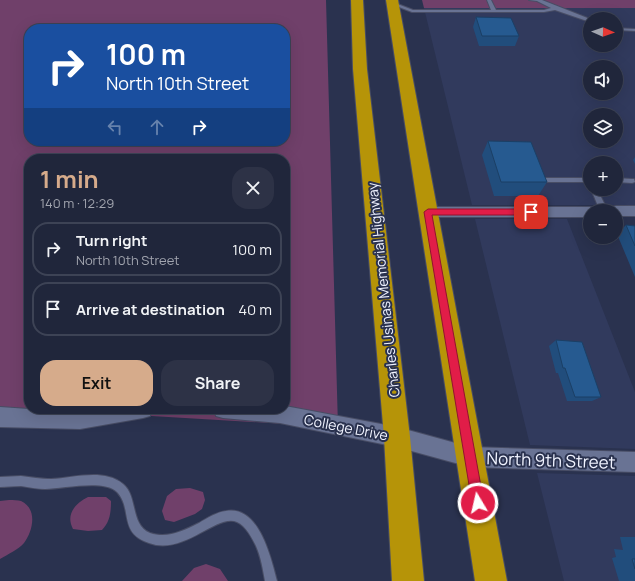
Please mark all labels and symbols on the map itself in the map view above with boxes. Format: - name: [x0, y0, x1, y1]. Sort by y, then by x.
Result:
- north arrow: [583, 12, 623, 52]
- street label: Charles Usinas Memorial Highway: [362, 181, 404, 398]
- pin: [514, 195, 548, 229]
- street label: College Drive: [302, 410, 390, 444]
- street label: North 9th Street: [486, 446, 616, 474]
- position arrow: [457, 482, 499, 524]

